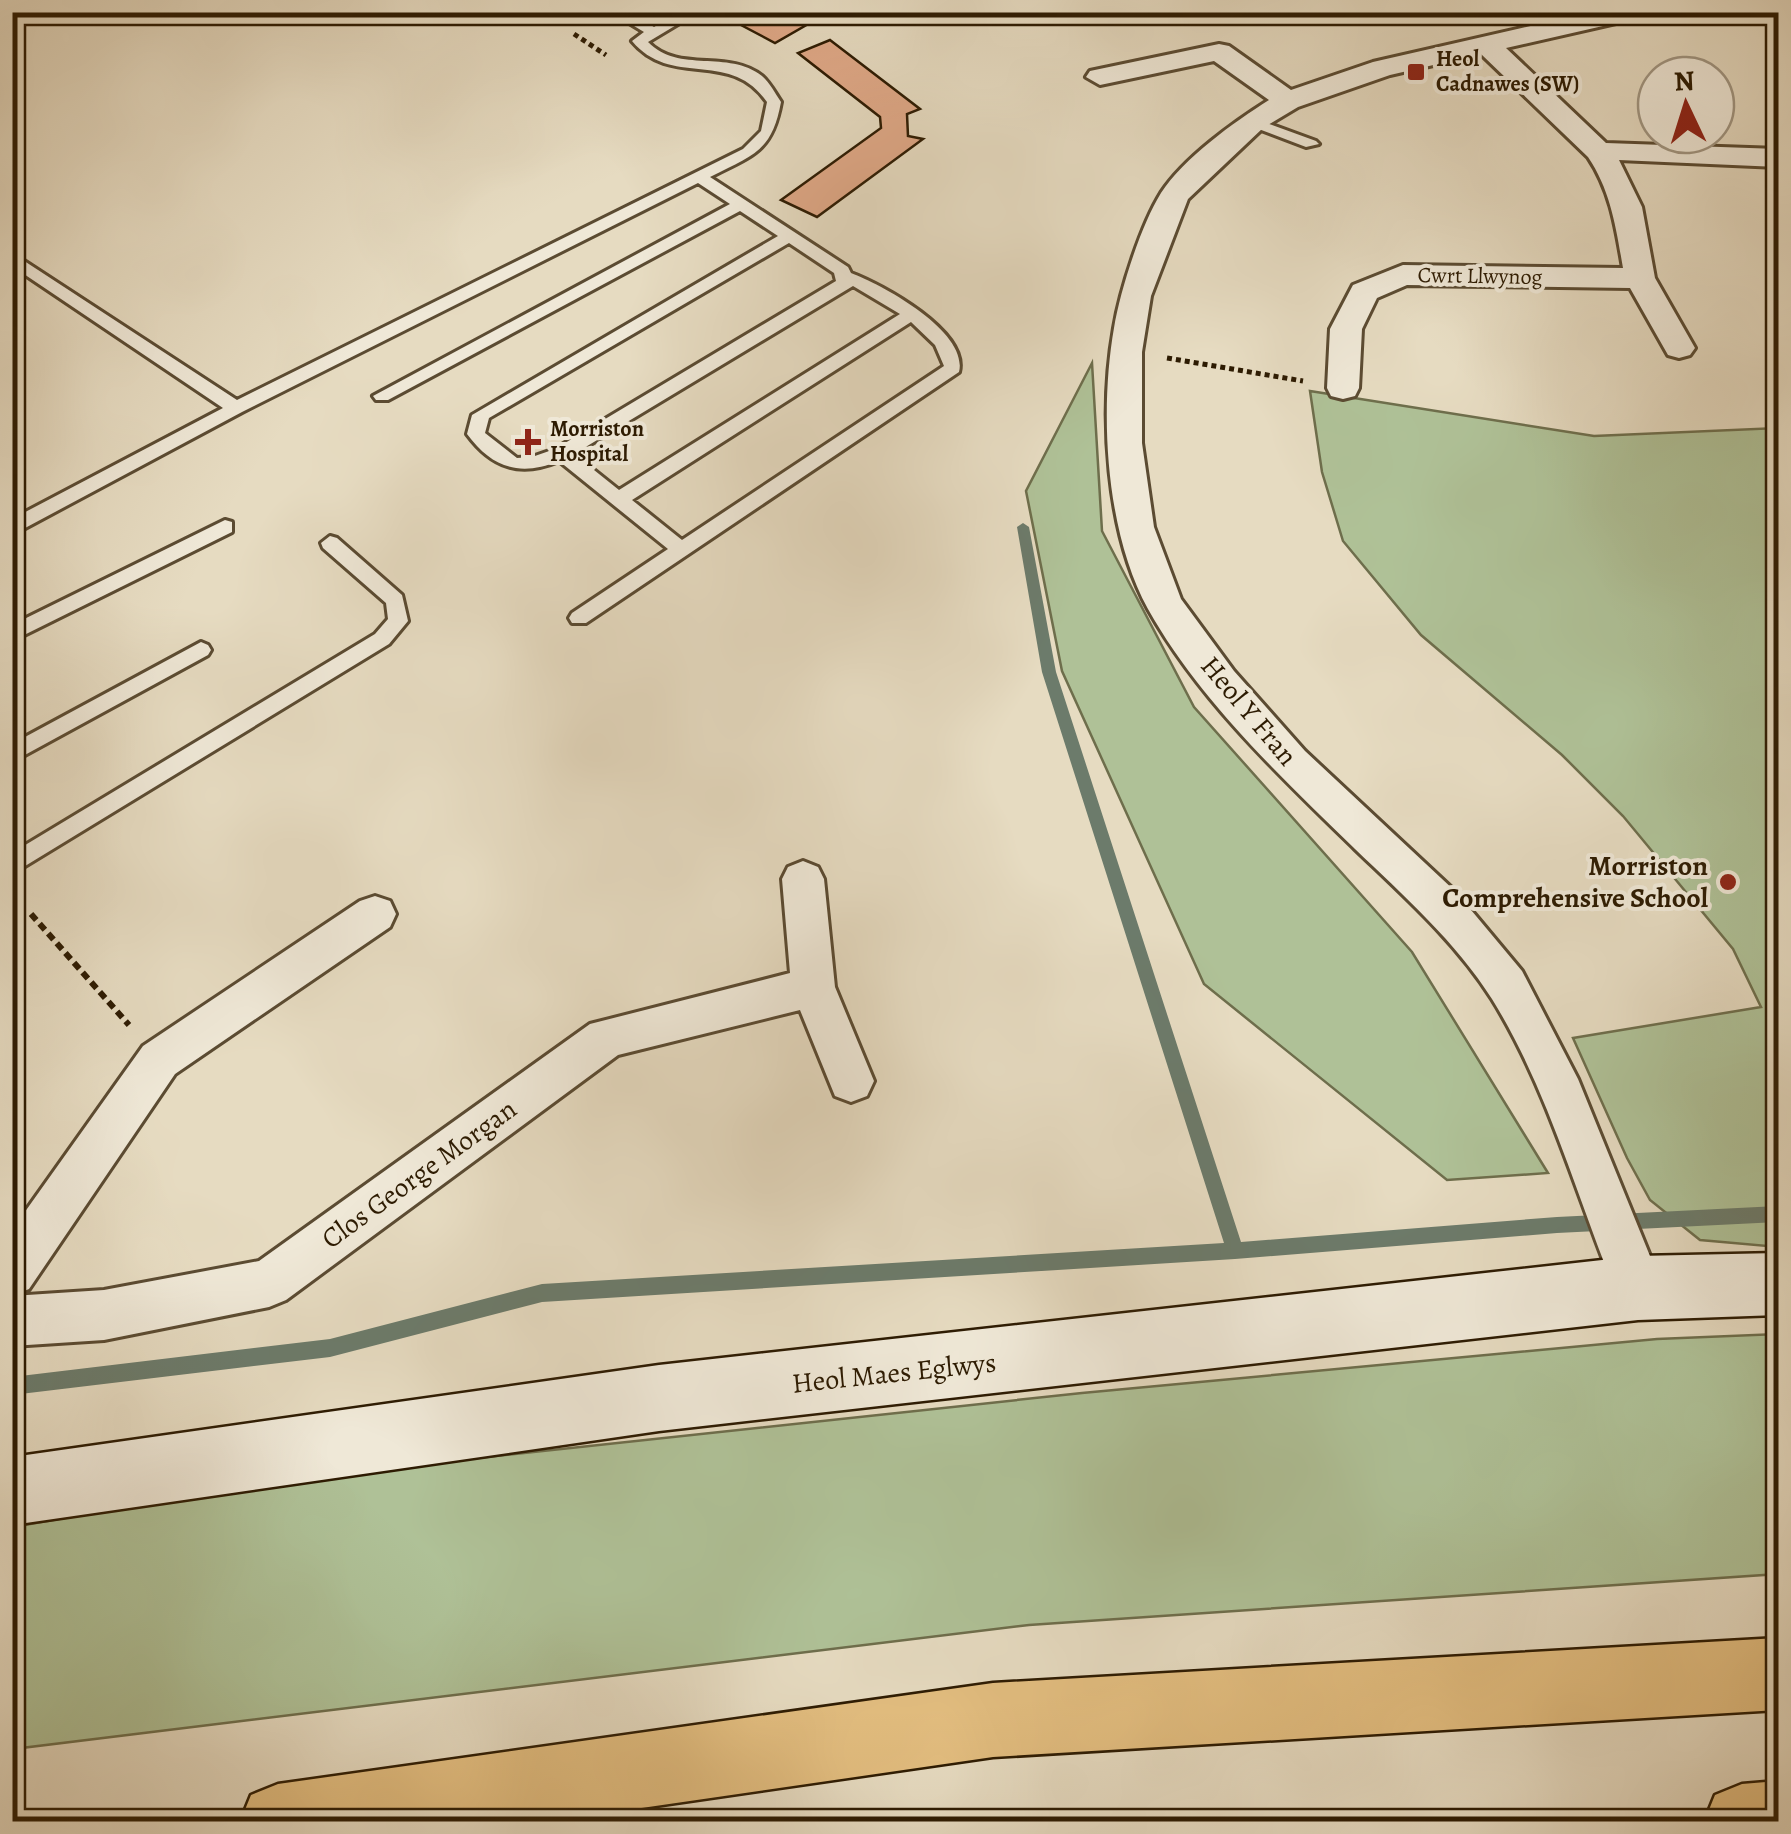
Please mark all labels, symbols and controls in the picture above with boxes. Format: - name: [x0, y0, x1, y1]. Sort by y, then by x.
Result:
- place label: Heol Cadnawes (SW): [1436, 44, 1579, 99]
- north arrow: [1636, 55, 1736, 155]
- marker: Heol Cadnawes (SW): [1405, 61, 1427, 83]
- text: N: [1673, 61, 1696, 101]
- street label: Cwrt Llwynog: [1417, 260, 1543, 292]
- place label: Morriston Hospital: [550, 414, 644, 469]
- marker: Morriston Hospital: [515, 429, 541, 455]
- street label: Heol Y Fran: [1192, 648, 1306, 774]
- place label: Morriston Comprehensive School: [1442, 847, 1709, 917]
- marker: Morriston Comprehensive School: [1717, 871, 1739, 893]
- street label: Clos George Morgan: [314, 1090, 524, 1258]
- street label: Heol Maes Eglwys: [790, 1343, 998, 1403]

